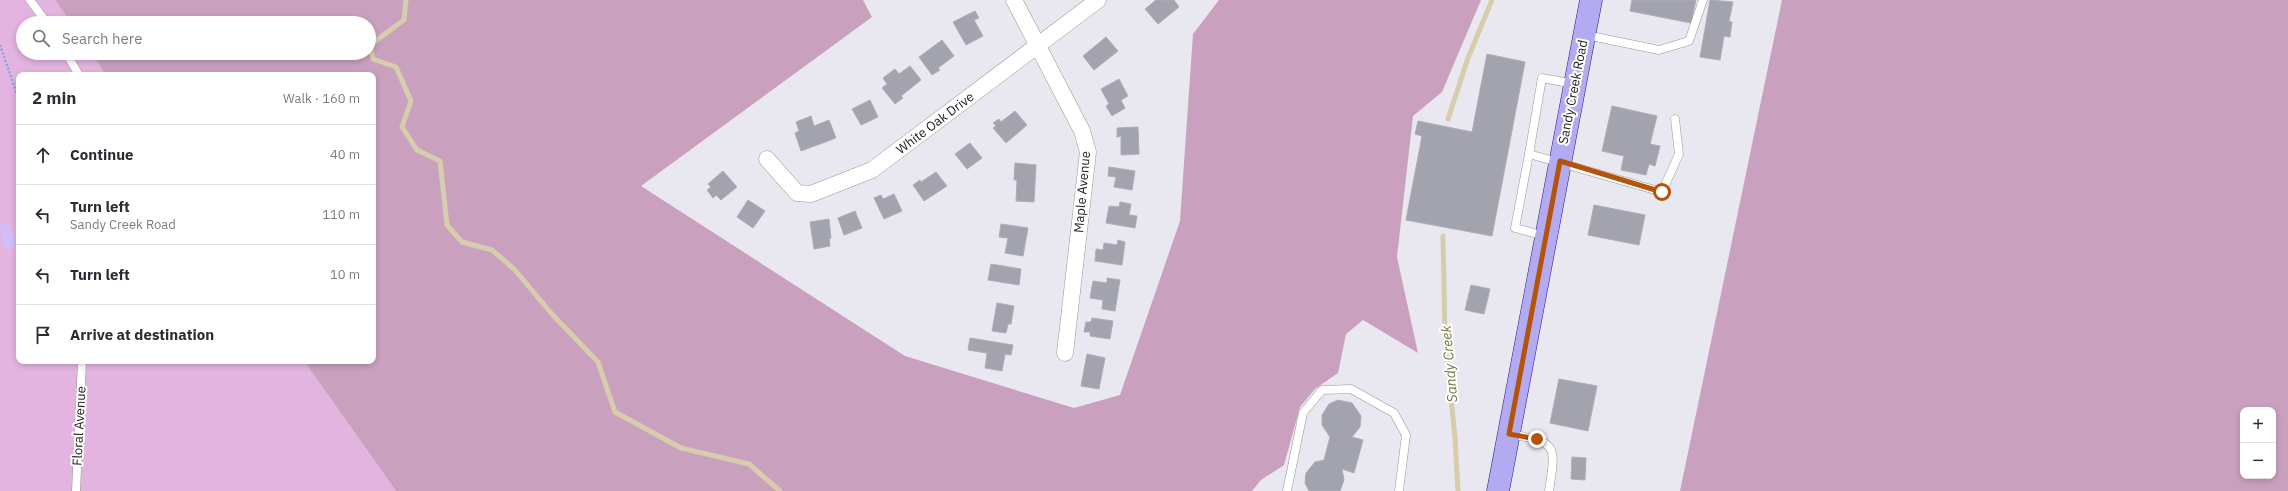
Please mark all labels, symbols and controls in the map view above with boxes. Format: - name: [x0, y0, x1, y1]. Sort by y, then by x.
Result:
- search box: [16, 16, 376, 60]
- icon: search: [30, 27, 52, 49]
- text: Search here: [62, 29, 142, 48]
- street label: Sandy Creek Road: [1555, 38, 1591, 146]
- text: 2 min: [32, 87, 76, 109]
- street label: White Oak Drive: [893, 88, 977, 158]
- text: Walk · 160 m: [283, 90, 360, 107]
- icon: ahead: [32, 144, 54, 166]
- text: Continue: [70, 145, 134, 164]
- text: 40 m: [330, 146, 360, 163]
- street label: Maple Avenue: [1070, 150, 1094, 234]
- route start: [1653, 183, 1671, 201]
- text: Turn left: [70, 197, 130, 216]
- icon: left: [32, 204, 54, 226]
- text: 110 m: [322, 206, 360, 223]
- text: Sandy Creek Road: [70, 216, 176, 233]
- icon: left: [32, 264, 54, 286]
- text: Turn left: [70, 265, 130, 284]
- text: 10 m: [330, 266, 360, 283]
- icon: arrive: [32, 324, 54, 346]
- water label: Sandy Creek: [1437, 324, 1461, 403]
- text: Arrive at destination: [70, 325, 214, 344]
- street label: Floral Avenue: [68, 386, 90, 466]
- map controls: [2240, 407, 2276, 479]
- button: +: [2240, 407, 2276, 443]
- route end: [1528, 430, 1546, 448]
- button: −: [2240, 443, 2276, 479]

